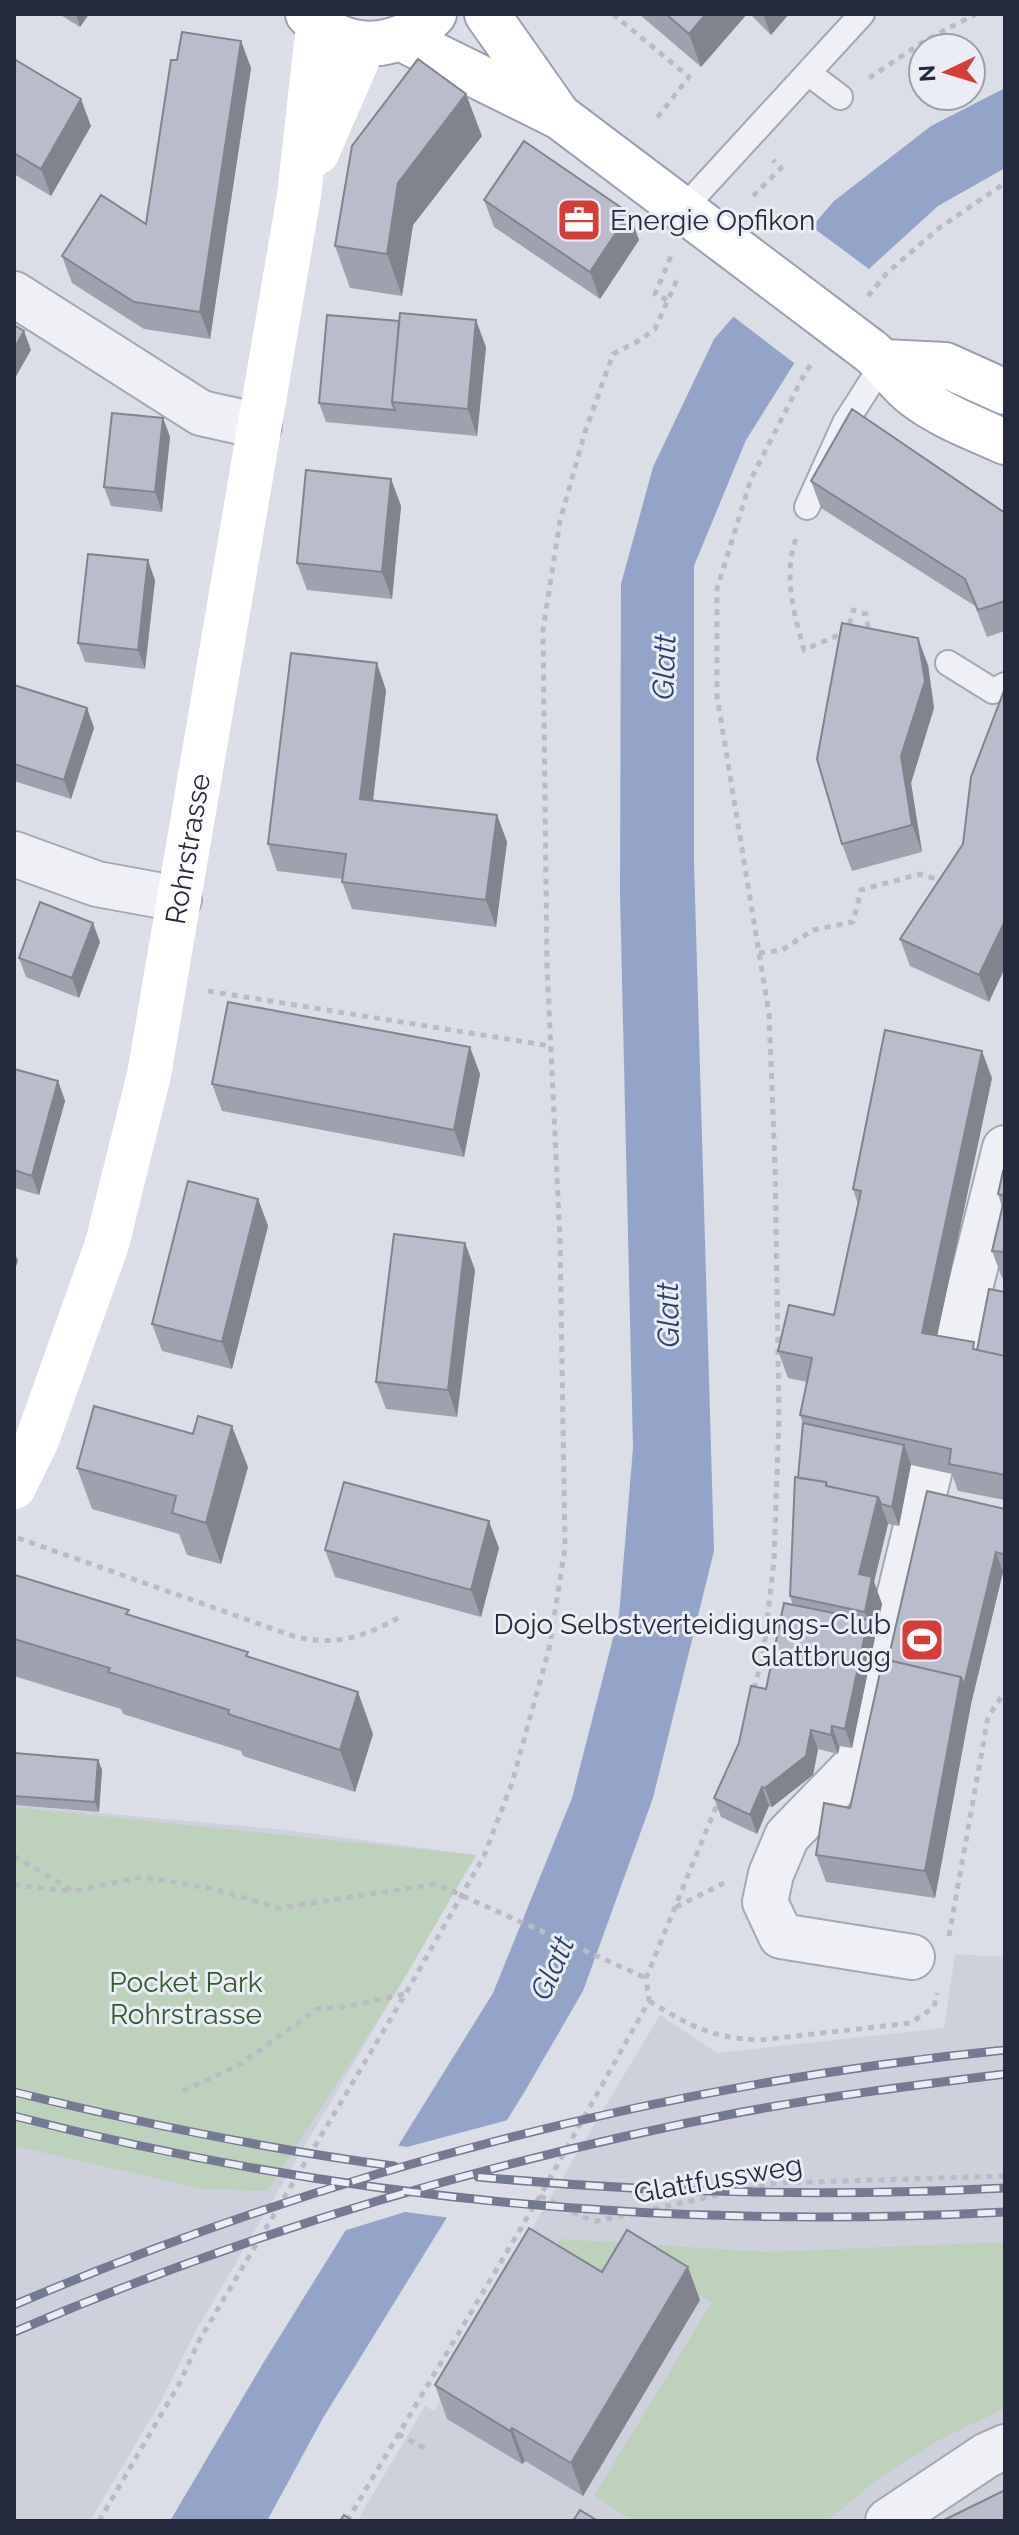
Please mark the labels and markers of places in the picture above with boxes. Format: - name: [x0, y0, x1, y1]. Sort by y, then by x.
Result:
- office icon: Energie Opfikon: [555, 196, 603, 244]
- place label: Energie Opfikon: [610, 204, 815, 237]
- place label: Dojo Selbstverteidigungs-Club Glattbrugg: [493, 1608, 891, 1673]
- sports icon: Dojo Selbstverteidigungs-Club Glattbrugg: [898, 1616, 946, 1664]

